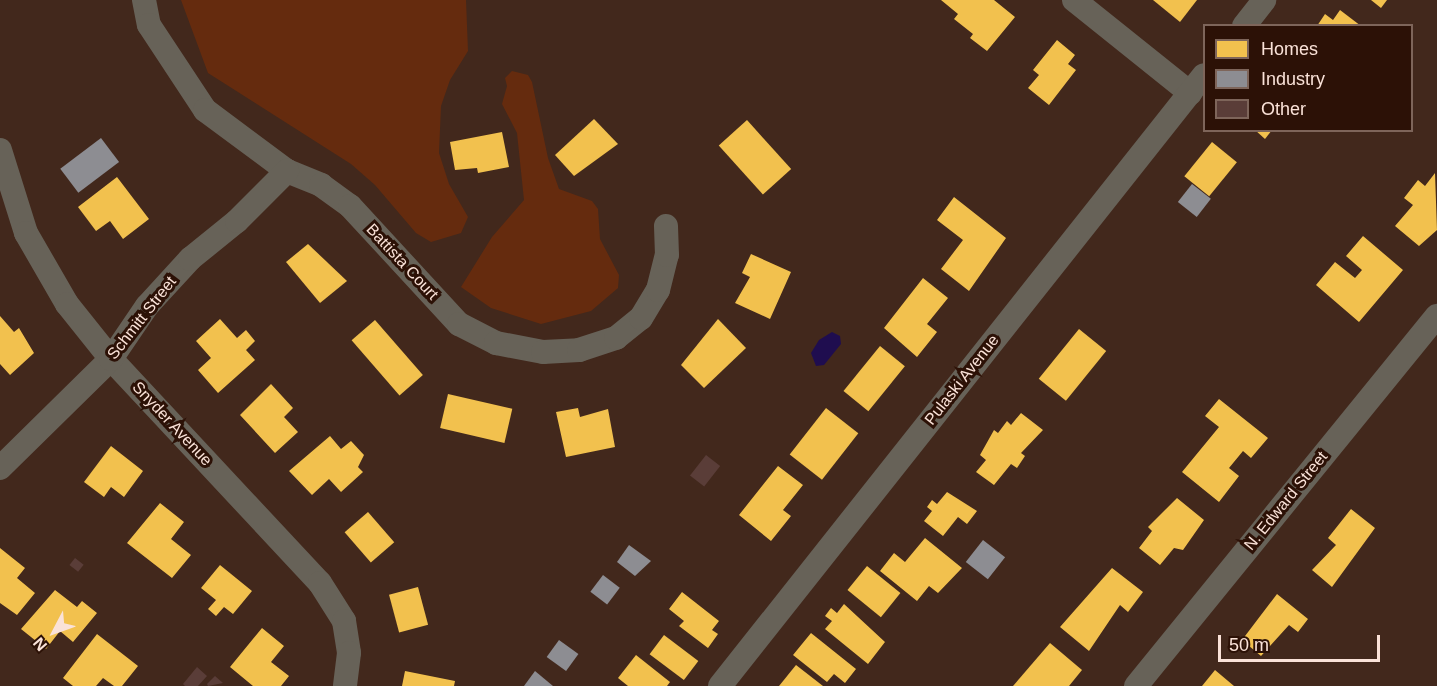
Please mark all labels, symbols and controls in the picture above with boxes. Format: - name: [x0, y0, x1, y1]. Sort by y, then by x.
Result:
- legend: [1203, 24, 1413, 132]
- text: Homes: [1261, 39, 1318, 59]
- text: Industry: [1261, 69, 1325, 89]
- text: Other: [1261, 99, 1306, 119]
- street label: Battista Court: [362, 220, 442, 304]
- street label: Schmitt Street: [104, 273, 180, 363]
- street label: Pulaski Avenue: [921, 331, 1003, 429]
- street label: Snyder Avenue: [128, 378, 216, 470]
- street label: N. Edward Street: [1240, 448, 1332, 554]
- north arrow: [24, 602, 84, 662]
- scale bar: [1221, 623, 1383, 661]
- text: N: [30, 634, 50, 654]
- text: 50 m: [1229, 635, 1269, 655]

